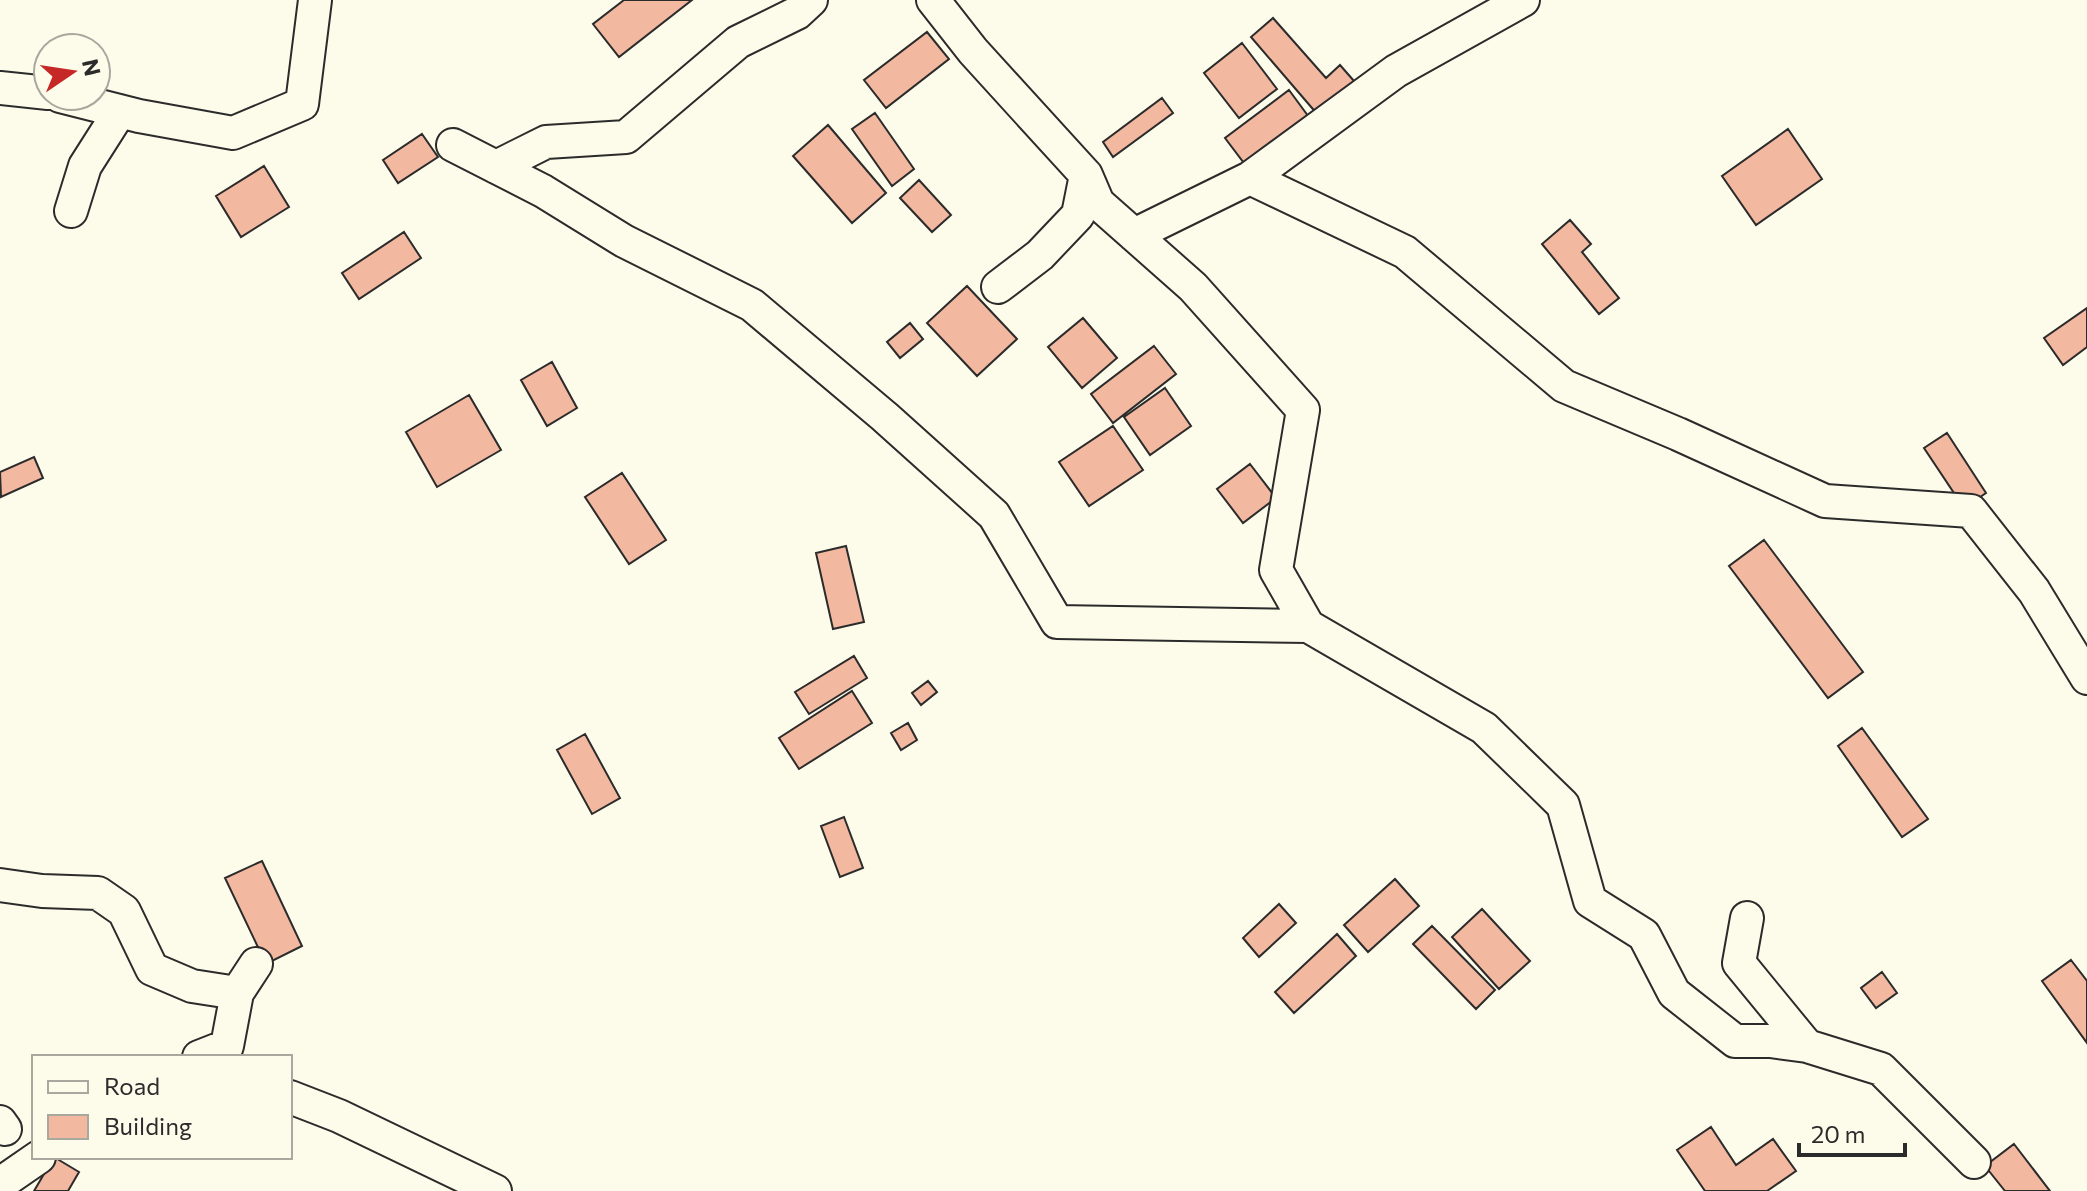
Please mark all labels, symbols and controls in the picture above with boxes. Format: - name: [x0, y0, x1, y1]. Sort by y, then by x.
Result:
- north arrow: [32, 32, 112, 112]
- text: N: [77, 56, 107, 78]
- legend: [32, 1055, 292, 1159]
- text: Road: [104, 1071, 160, 1100]
- scale bar: [1799, 1107, 1905, 1157]
- text: Building: [104, 1111, 192, 1140]
- text: 20 m: [1811, 1119, 1865, 1148]

